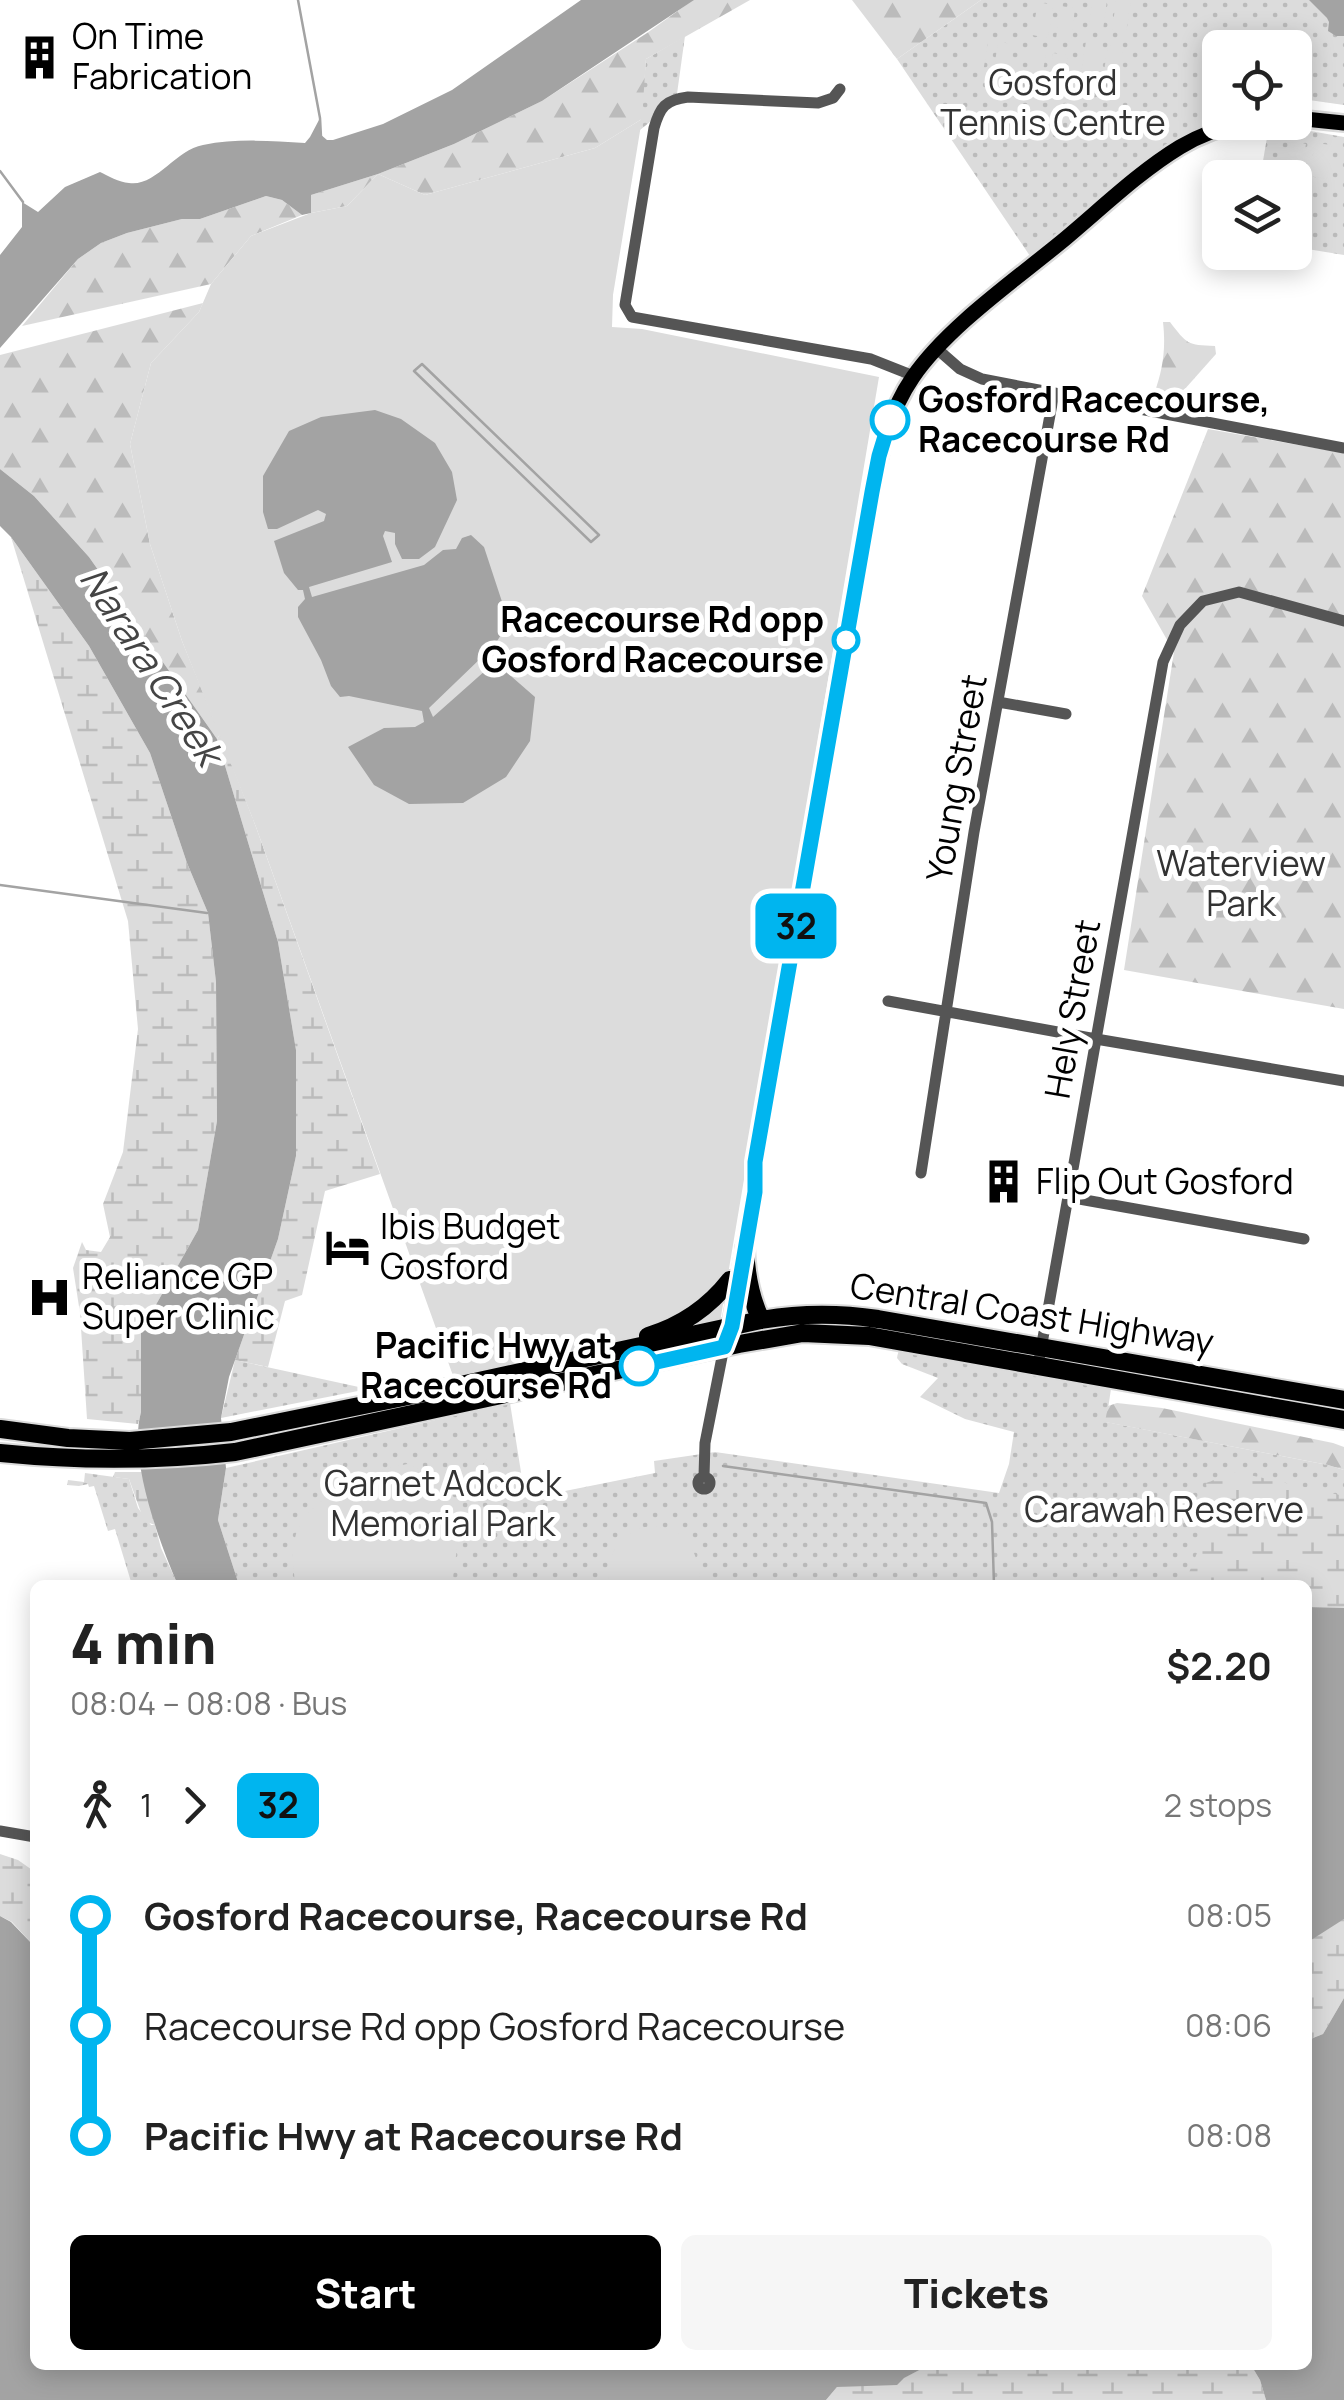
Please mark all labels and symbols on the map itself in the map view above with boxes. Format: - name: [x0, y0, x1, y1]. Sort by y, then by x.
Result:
- place label: On Time Fabrication: [72, 12, 252, 100]
- building icon: On Time Fabrication: [15, 33, 63, 81]
- park label: Gosford Tennis Centre: [940, 58, 1166, 146]
- place label: Gosford Racecourse, Racecourse Rd: [918, 375, 1270, 463]
- marker: Gosford Racecourse, Racecourse Rd: [871, 401, 909, 439]
- water label: Narara Creek: [69, 556, 239, 778]
- place label: Racecourse Rd opp Gosford Racecourse: [481, 595, 824, 683]
- marker: Racecourse Rd opp Gosford Racecourse: [833, 627, 859, 653]
- street label: Young Street: [914, 671, 998, 885]
- park label: Waterview Park: [1156, 839, 1326, 927]
- line badge: 32: [751, 894, 841, 958]
- street label: Hely Street: [1033, 916, 1111, 1102]
- place label: Flip Out Gosford: [1036, 1157, 1294, 1205]
- building icon: Flip Out Gosford: [979, 1158, 1027, 1206]
- place label: Ibis Budget Gosford: [380, 1202, 561, 1290]
- hotel icon: Ibis Budget Gosford: [323, 1223, 371, 1271]
- place label: Reliance GP Super Clinic: [82, 1252, 275, 1340]
- street label: Central Coast Highway: [847, 1261, 1217, 1365]
- hospital icon: Reliance GP Super Clinic: [25, 1273, 73, 1321]
- place label: Pacific Hwy at Racecourse Rd: [360, 1321, 612, 1409]
- marker: Pacific Hwy at Racecourse Rd: [620, 1347, 658, 1385]
- park label: Garnet Adcock Memorial Park: [324, 1459, 564, 1547]
- park label: Carawah Reserve: [1024, 1485, 1304, 1533]

